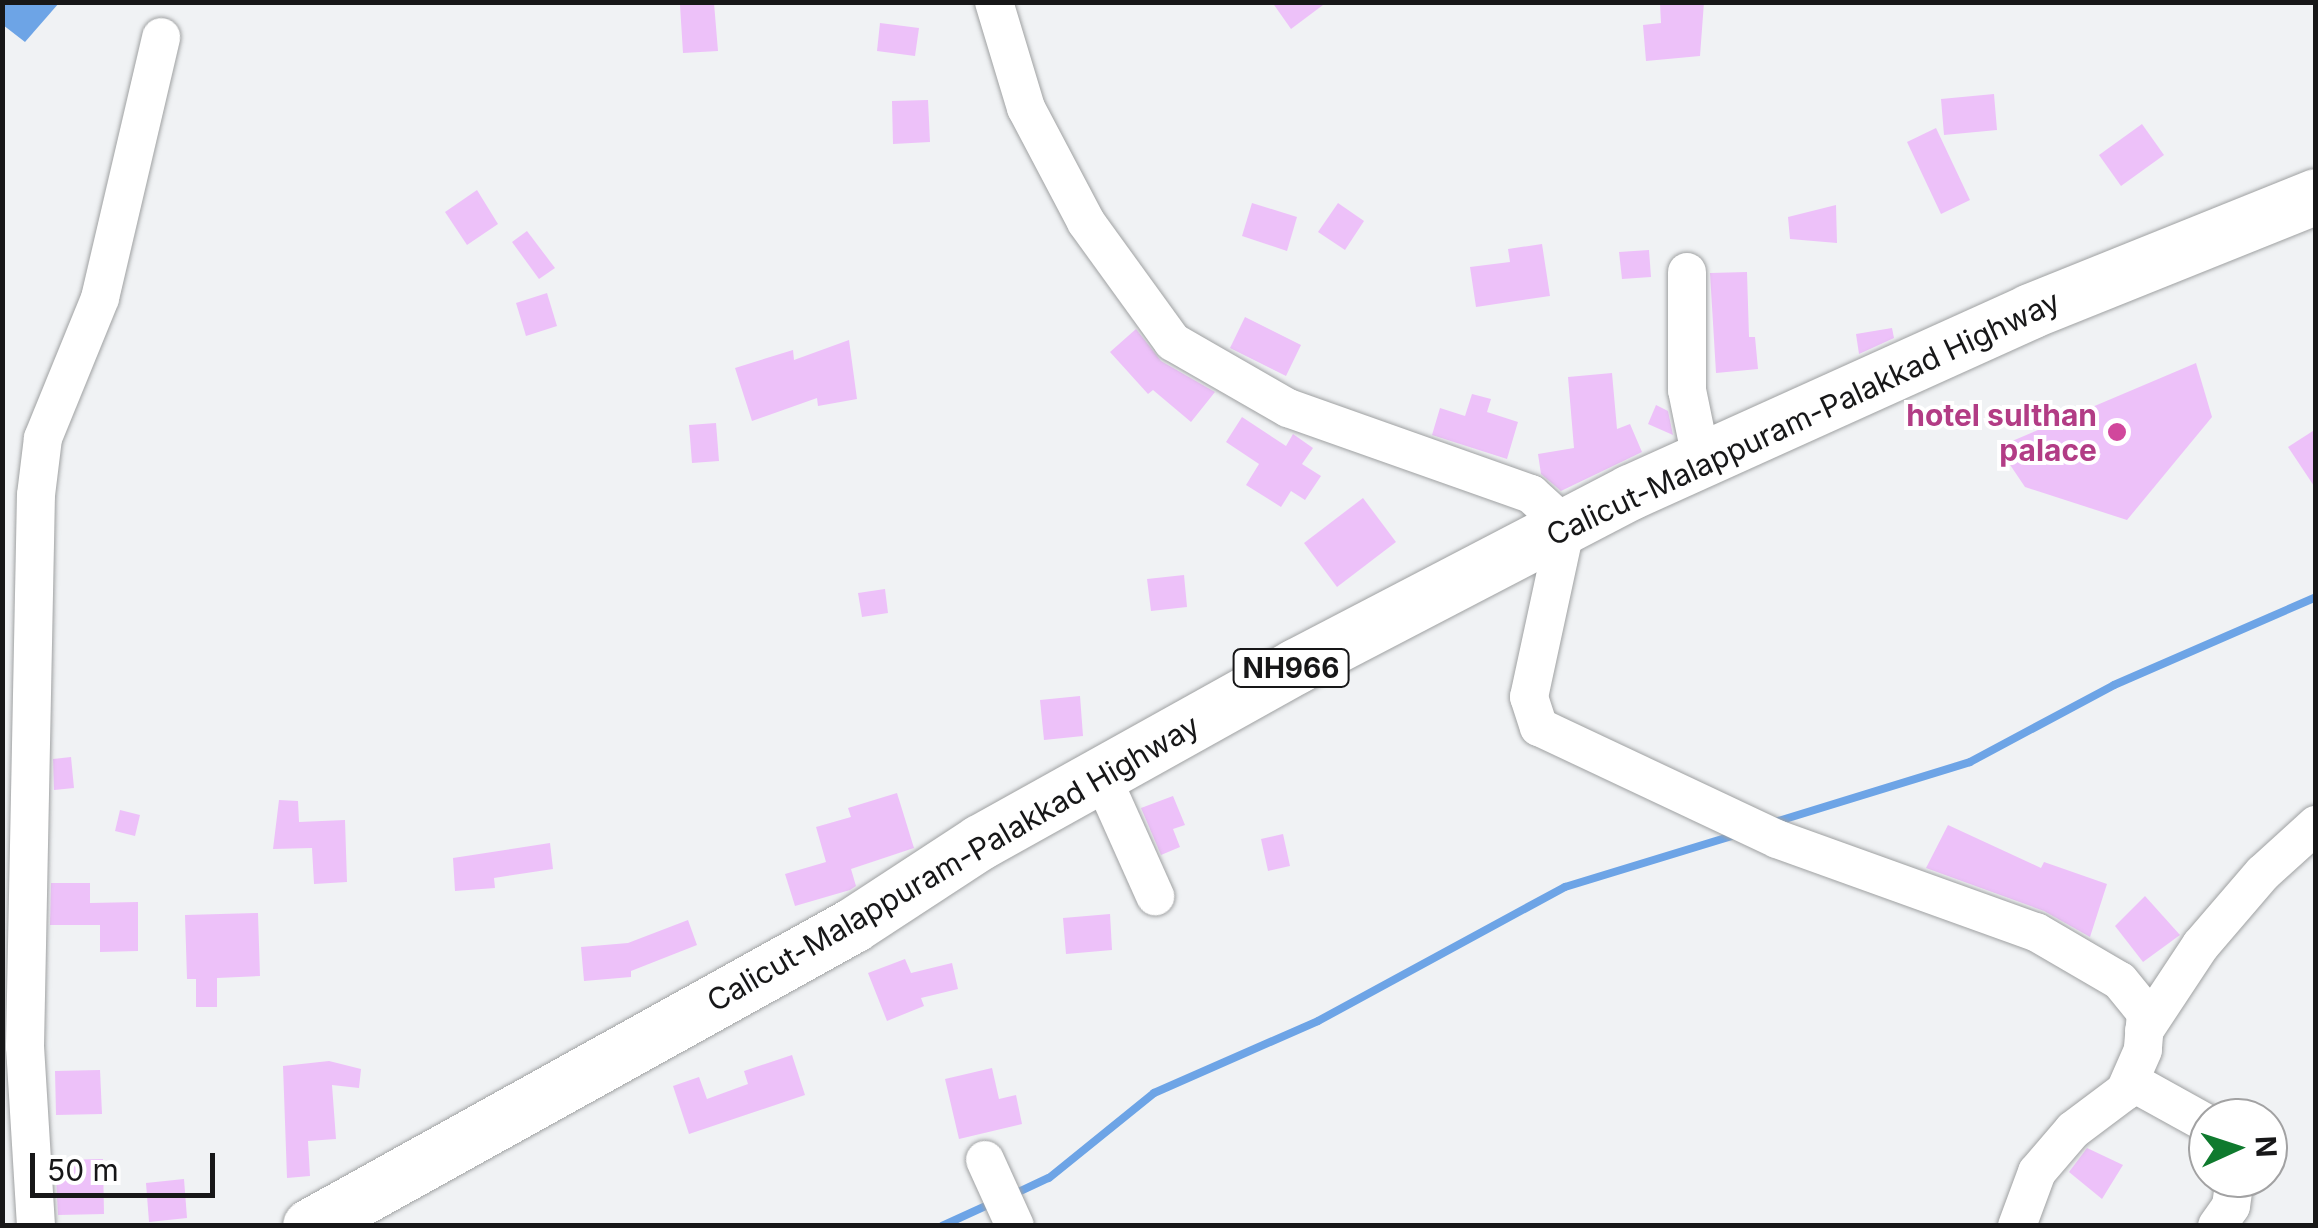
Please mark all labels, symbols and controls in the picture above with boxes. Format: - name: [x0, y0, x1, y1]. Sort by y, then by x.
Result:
- street label: Calicut-Malappuram-Palakkad Highway: [1541, 283, 2065, 553]
- place label: hotel sulthan palace: [1906, 397, 2097, 468]
- marker: hotel sulthan palace: [2106, 421, 2128, 443]
- road number: NH966: [1231, 645, 1351, 691]
- street label: Calicut-Malappuram-Palakkad Highway: [701, 707, 1205, 1019]
- north arrow: [2188, 1098, 2288, 1198]
- scale bar: [35, 1133, 220, 1195]
- text: N: [2248, 1135, 2283, 1158]
- text: 50 m: [47, 1152, 119, 1188]

